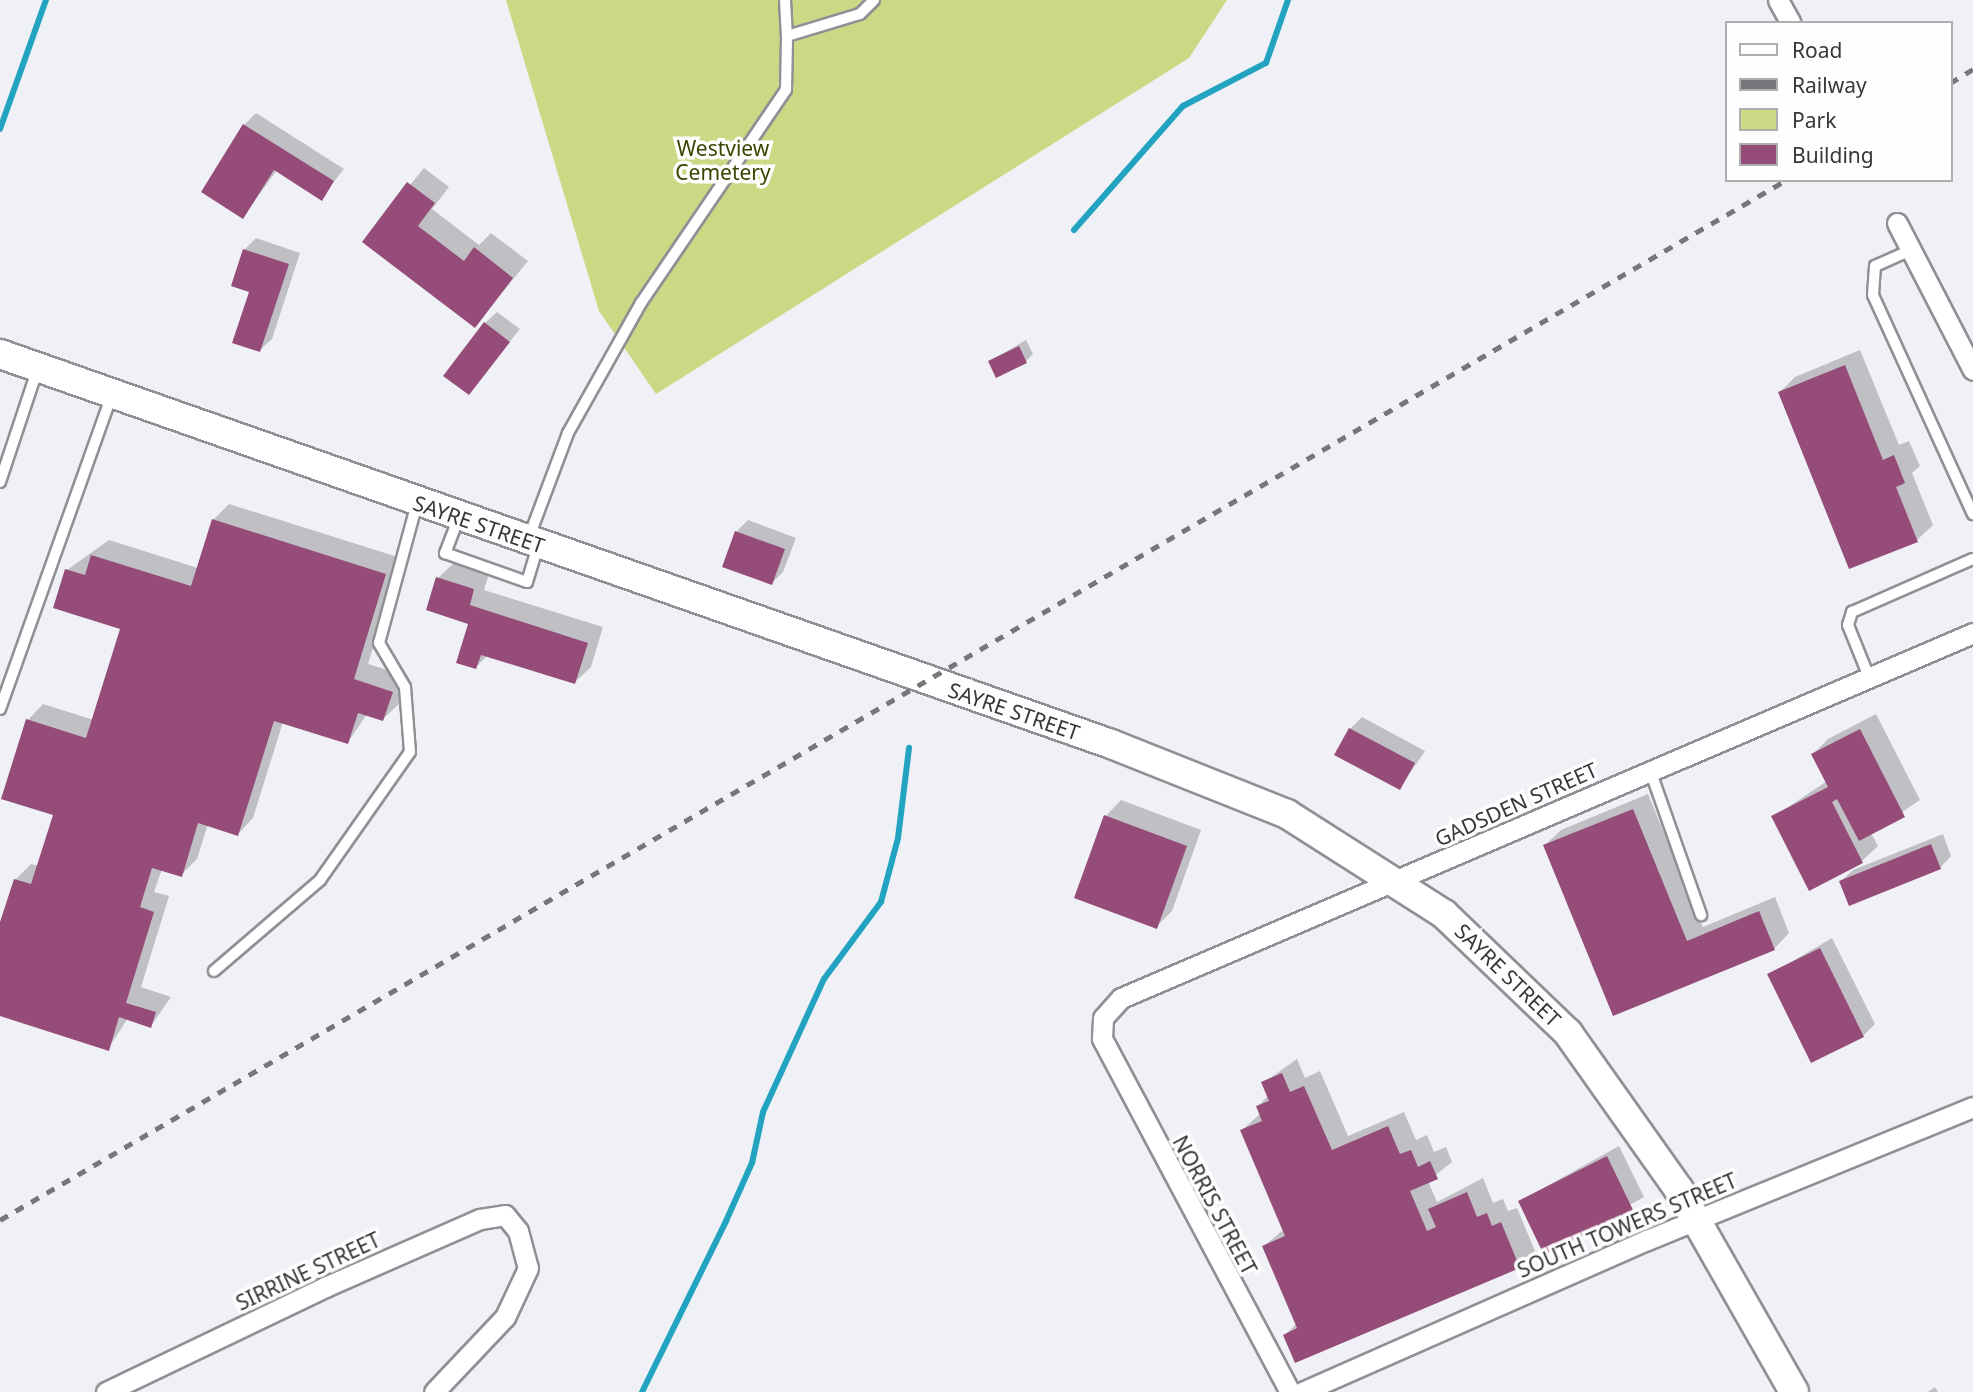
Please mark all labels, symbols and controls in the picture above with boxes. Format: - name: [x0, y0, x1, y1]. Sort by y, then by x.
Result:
- legend: [1724, 21, 1952, 182]
- text: Road: [1792, 36, 1842, 64]
- text: Railway: [1792, 71, 1867, 99]
- text: Park: [1792, 106, 1836, 134]
- park label: Westview Cemetery: [675, 135, 771, 185]
- text: Building: [1792, 141, 1874, 169]
- street label: SAYRE STREET: [410, 490, 548, 558]
- street label: SAYRE STREET: [945, 677, 1083, 745]
- street label: GADSDEN STREET: [1431, 757, 1601, 851]
- street label: SAYRE STREET: [1450, 918, 1566, 1032]
- street label: NORRIS STREET: [1168, 1131, 1262, 1279]
- street label: SOUTH TOWERS STREET: [1513, 1167, 1741, 1283]
- street label: SIRRINE STREET: [232, 1227, 384, 1315]

